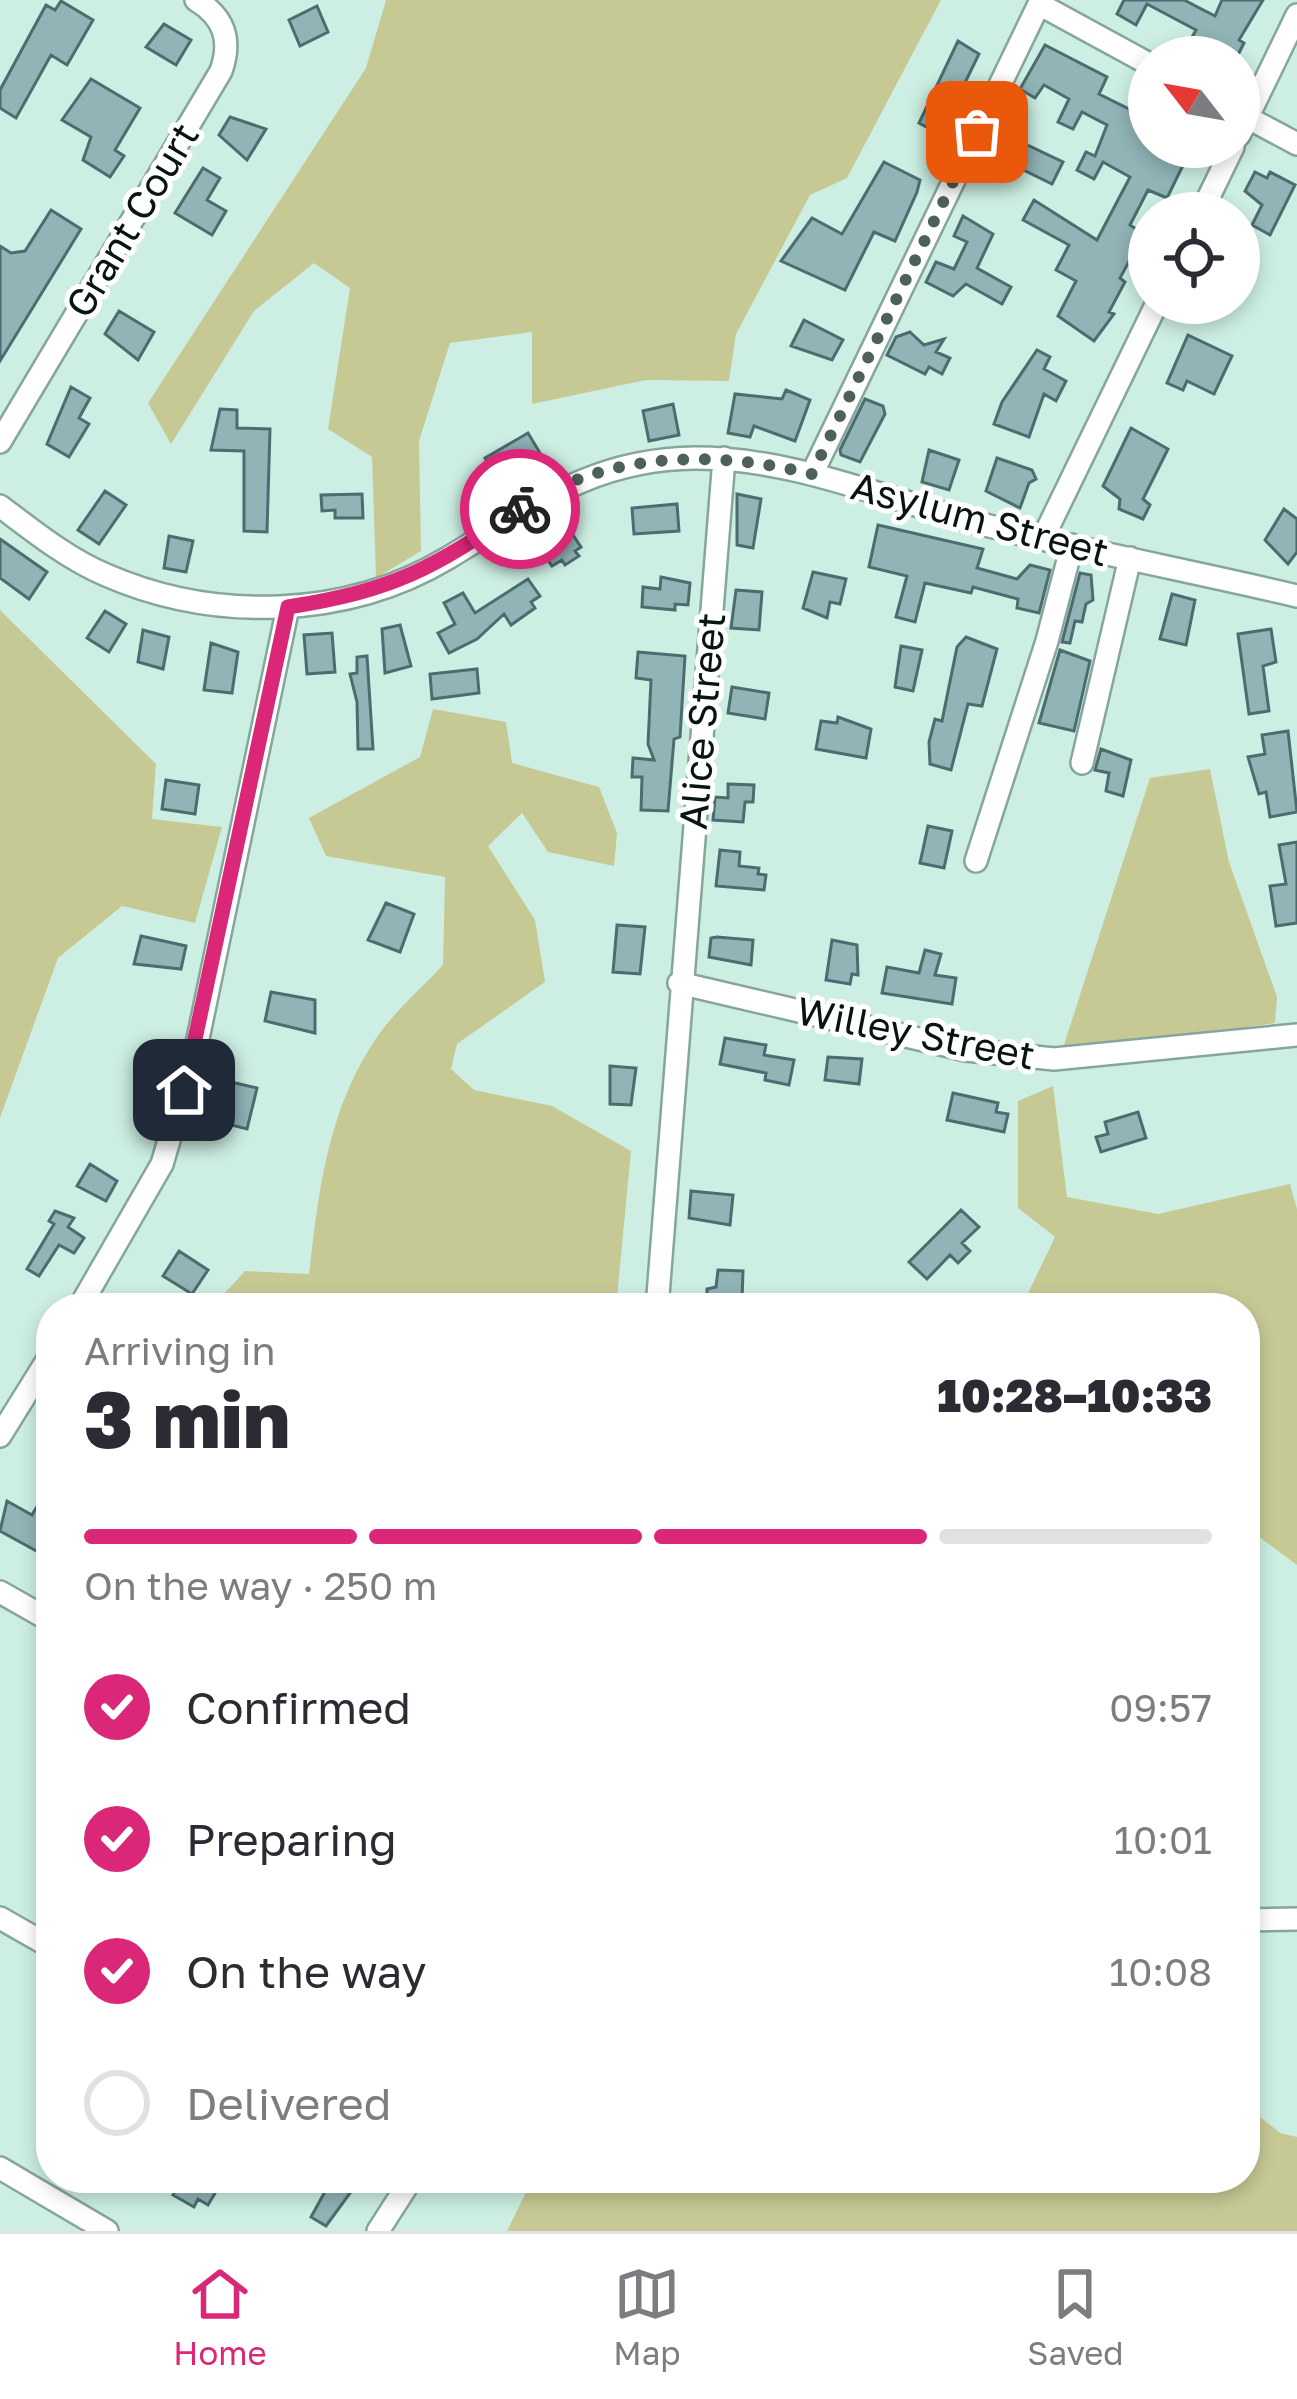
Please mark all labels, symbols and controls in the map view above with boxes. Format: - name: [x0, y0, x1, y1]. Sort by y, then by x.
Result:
- north arrow: [1128, 36, 1260, 168]
- map controls: [1128, 36, 1260, 324]
- pin: [926, 81, 1028, 183]
- icon: bag: [944, 99, 1010, 165]
- street label: Grant Court: [55, 114, 208, 325]
- button: locate: [1128, 192, 1260, 324]
- courier: [460, 449, 580, 569]
- street label: Asylum Street: [846, 462, 1114, 575]
- icon: bike: [487, 476, 553, 542]
- street label: Alice Street: [669, 611, 734, 831]
- street label: Willey Street: [793, 986, 1039, 1079]
- pin: [133, 1039, 235, 1141]
- icon: home: [151, 1057, 217, 1123]
- text: Arriving in: [84, 1327, 275, 1374]
- text: 10:28–10:33: [937, 1368, 1212, 1422]
- text: 3 min: [84, 1372, 290, 1465]
- text: On the way · 250 m: [84, 1562, 437, 1609]
- icon: check: [84, 1674, 150, 1740]
- text: Confirmed: [186, 1680, 411, 1734]
- text: 09:57: [1109, 1684, 1212, 1731]
- icon: check: [84, 1806, 150, 1872]
- text: Preparing: [186, 1812, 397, 1866]
- text: 10:01: [1114, 1816, 1212, 1863]
- icon: check: [84, 1938, 150, 2004]
- text: On the way: [186, 1944, 427, 1998]
- text: 10:08: [1109, 1948, 1212, 1995]
- text: Delivered: [186, 2076, 391, 2130]
- tab: Home: [173, 2261, 267, 2372]
- tab: Map: [613, 2261, 681, 2372]
- tab: Saved: [1027, 2261, 1124, 2372]

